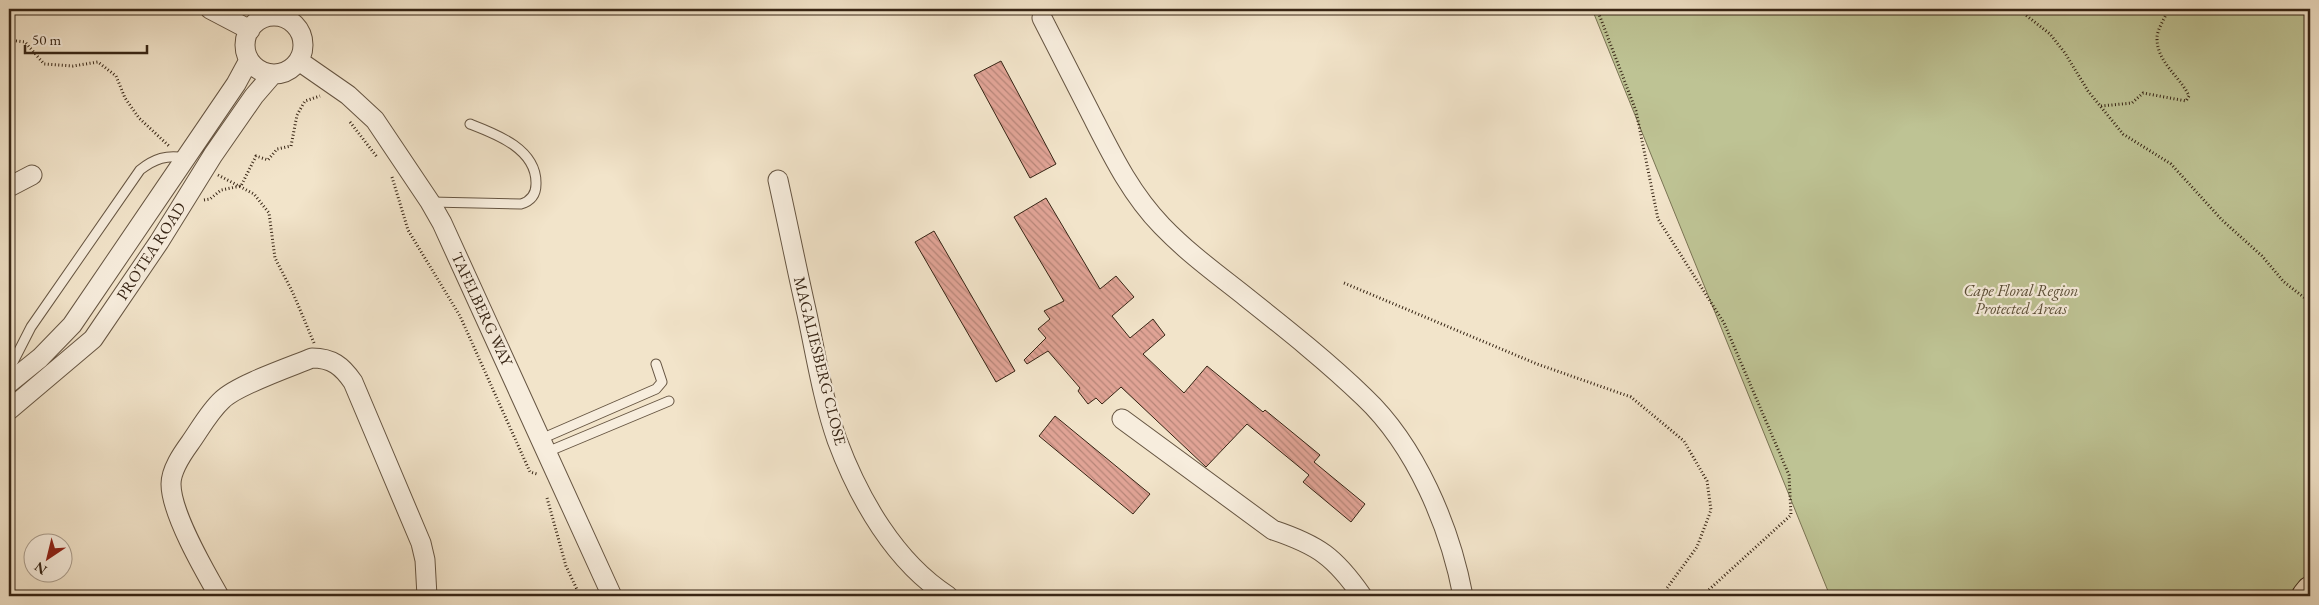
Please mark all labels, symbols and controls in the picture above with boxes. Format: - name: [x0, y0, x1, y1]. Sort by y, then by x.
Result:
- scale bar: [25, 22, 148, 54]
- text: 50 m: [32, 30, 61, 49]
- street label: PROTEA ROAD: [112, 198, 190, 304]
- street label: TAFELBERG WAY: [446, 249, 518, 370]
- street label: MAGALIESBERG CLOSE: [789, 274, 851, 448]
- park label: Cape Floral Region Protected Areas: [1964, 280, 2079, 319]
- north arrow: [22, 532, 72, 582]
- text: N: [30, 558, 50, 579]

